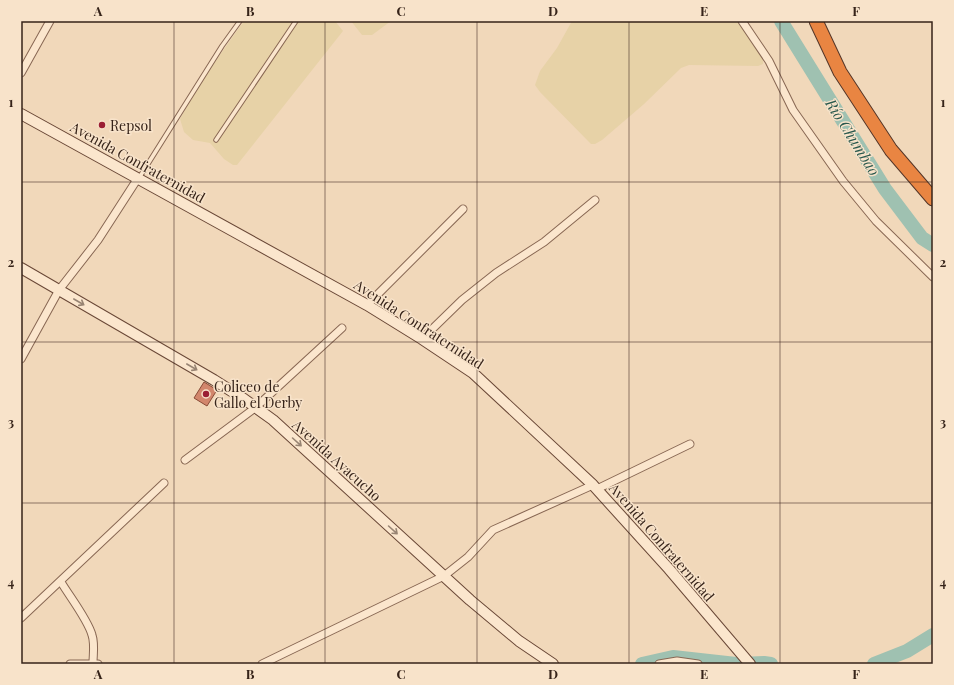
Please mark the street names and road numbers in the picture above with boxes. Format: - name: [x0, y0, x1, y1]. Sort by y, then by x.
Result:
- street label: Avenida Confraternidad: [66, 117, 209, 207]
- street label: Avenida Confraternidad: [350, 274, 487, 373]
- street label: Avenida Ayacucho: [288, 414, 386, 505]
- street label: Avenida Confraternidad: [605, 478, 719, 605]

